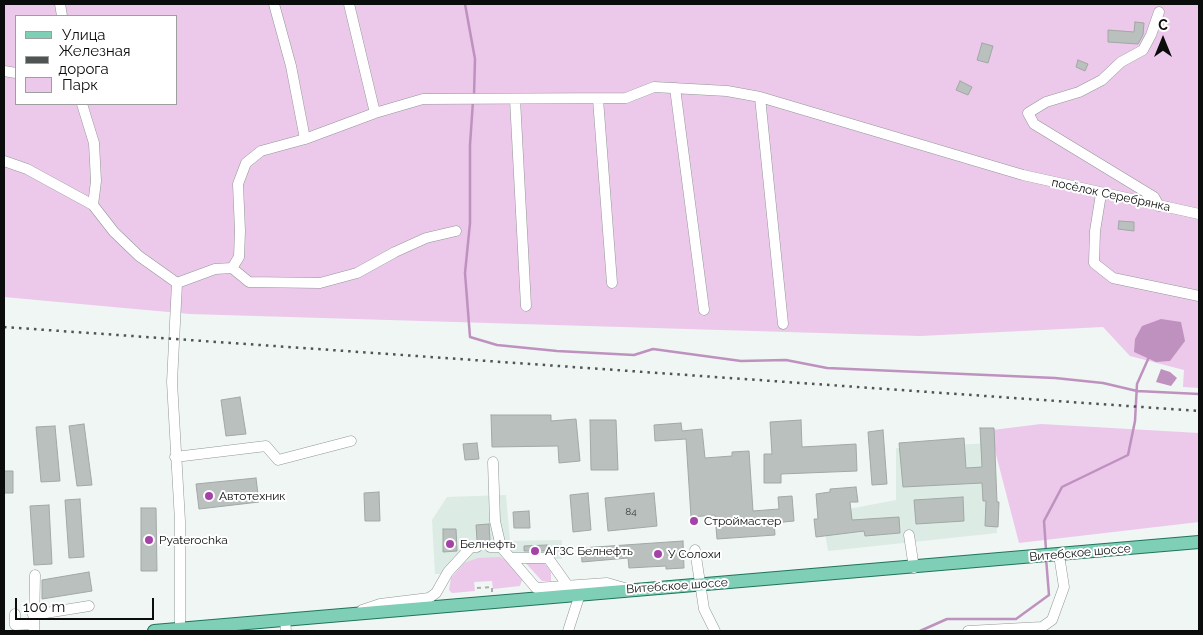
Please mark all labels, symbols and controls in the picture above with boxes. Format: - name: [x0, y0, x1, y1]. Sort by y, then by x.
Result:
- legend: [15, 15, 178, 105]
- north arrow: [1138, 15, 1188, 65]
- text: С: [1158, 17, 1168, 33]
- text: Улица: [62, 26, 106, 44]
- text: Железная дорога: [59, 42, 131, 78]
- text: Парк: [62, 76, 98, 94]
- street label: посёлок Серебрянка: [1050, 175, 1172, 215]
- place label: Автотехник: [219, 489, 286, 503]
- marker: Автотехник: [203, 490, 215, 502]
- house number: 84: [625, 506, 637, 518]
- place label: Строймастер: [704, 514, 781, 528]
- marker: Строймастер: [688, 515, 700, 527]
- place label: Pyaterochka: [159, 533, 228, 547]
- marker: Pyaterochka: [143, 534, 155, 546]
- place label: Белнефть: [460, 537, 516, 551]
- marker: Белнефть: [444, 538, 456, 550]
- street label: Витебское шоссе: [1029, 541, 1131, 565]
- place label: АГЗС Белнефть: [545, 544, 633, 558]
- marker: АГЗС Белнефть: [529, 545, 541, 557]
- place label: У Солохи: [668, 547, 721, 561]
- marker: У Солохи: [652, 548, 664, 560]
- street label: Витебское шоссе: [626, 575, 728, 597]
- scale bar: [18, 588, 156, 620]
- text: 100 m: [23, 598, 65, 616]

